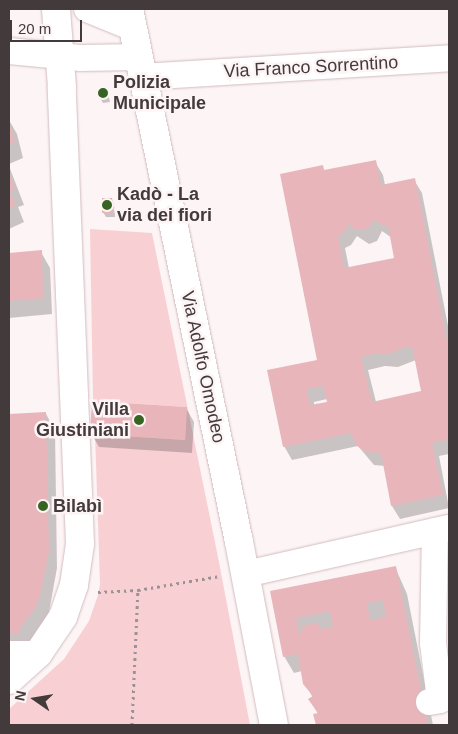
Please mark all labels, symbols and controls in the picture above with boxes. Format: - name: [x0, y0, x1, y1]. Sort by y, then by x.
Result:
- scale bar: [12, 10, 85, 42]
- text: 20 m: [18, 20, 51, 37]
- street label: Via Franco Sorrentino: [223, 52, 399, 82]
- place label: Polizia Municipale: [113, 72, 206, 115]
- marker: Polizia Municipale: [97, 87, 109, 99]
- place label: Kadò - La via dei fiori: [117, 184, 212, 226]
- marker: Kadò - La via dei fiori: [101, 199, 113, 211]
- street label: Via Adolfo Omodeo: [176, 289, 230, 445]
- place label: Villa Giustiniani: [36, 399, 129, 442]
- marker: Villa Giustiniani: [133, 414, 145, 426]
- place label: Bilabì: [53, 495, 102, 517]
- marker: Bilabì: [37, 500, 49, 512]
- north arrow: [10, 674, 60, 724]
- text: N: [11, 689, 29, 702]

